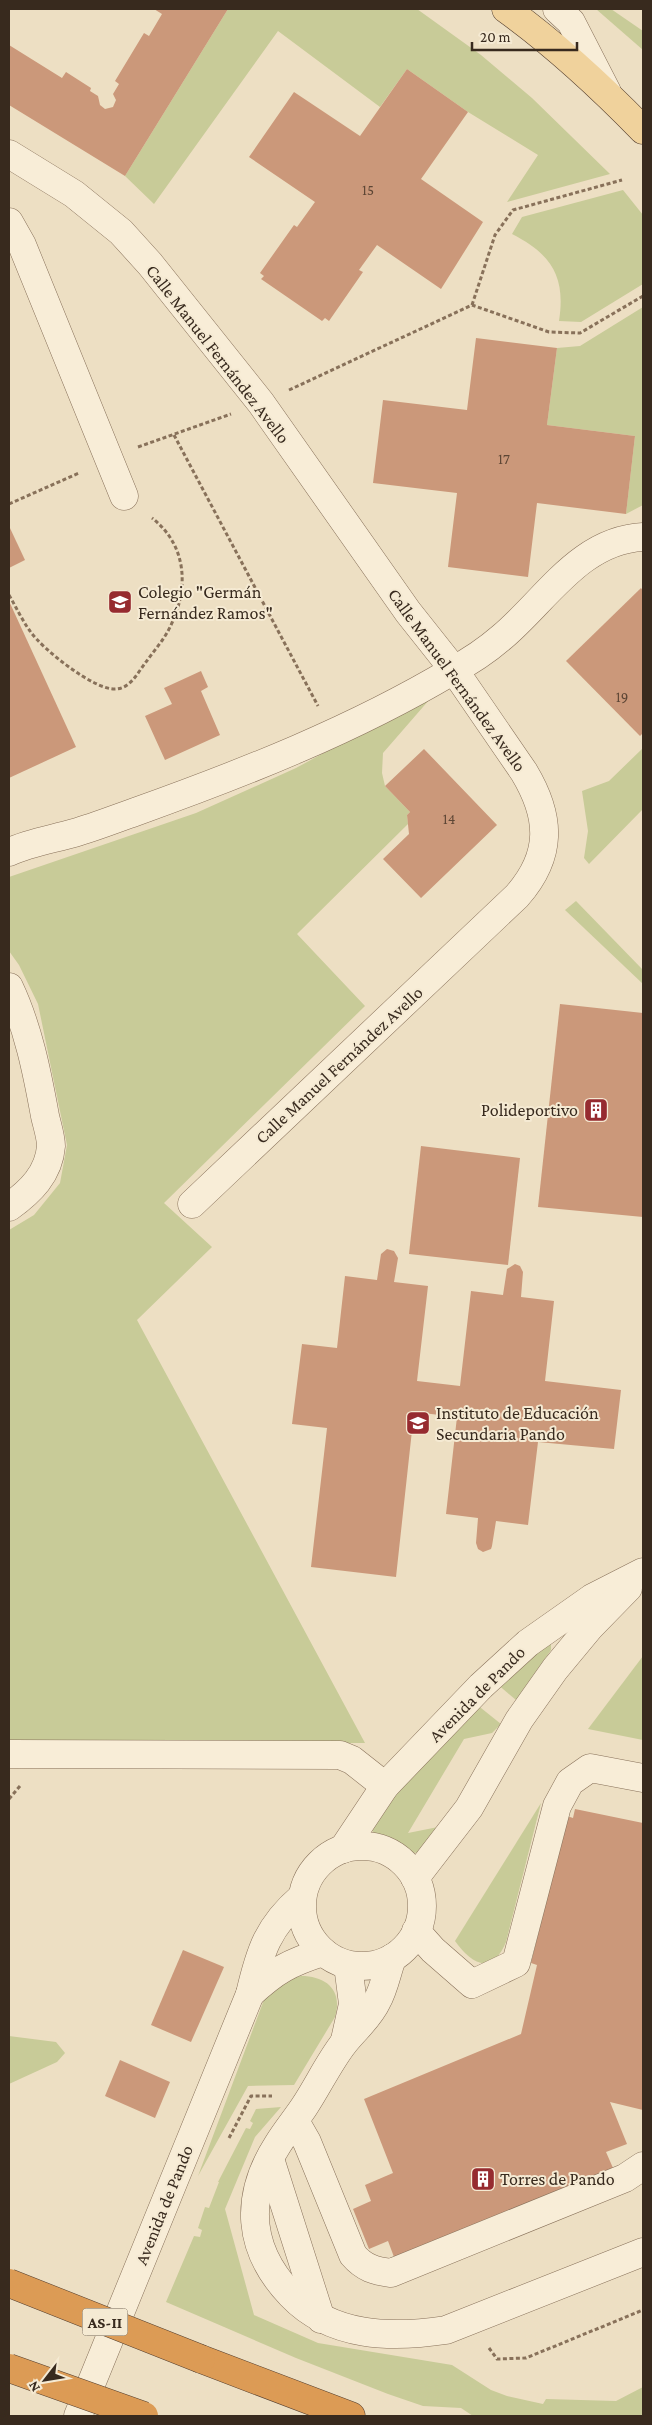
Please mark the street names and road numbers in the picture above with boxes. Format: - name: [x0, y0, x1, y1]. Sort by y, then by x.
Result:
- street label: Calle Manuel Fernández Avello: [142, 261, 294, 447]
- street label: Calle Manuel Fernández Avello: [384, 585, 530, 775]
- street label: Calle Manuel Fernández Avello: [251, 982, 427, 1148]
- street label: Avenida de Pando: [425, 1642, 529, 1746]
- street label: Avenida de Pando: [131, 2142, 197, 2268]
- road number: AS-II: [82, 2308, 128, 2336]

